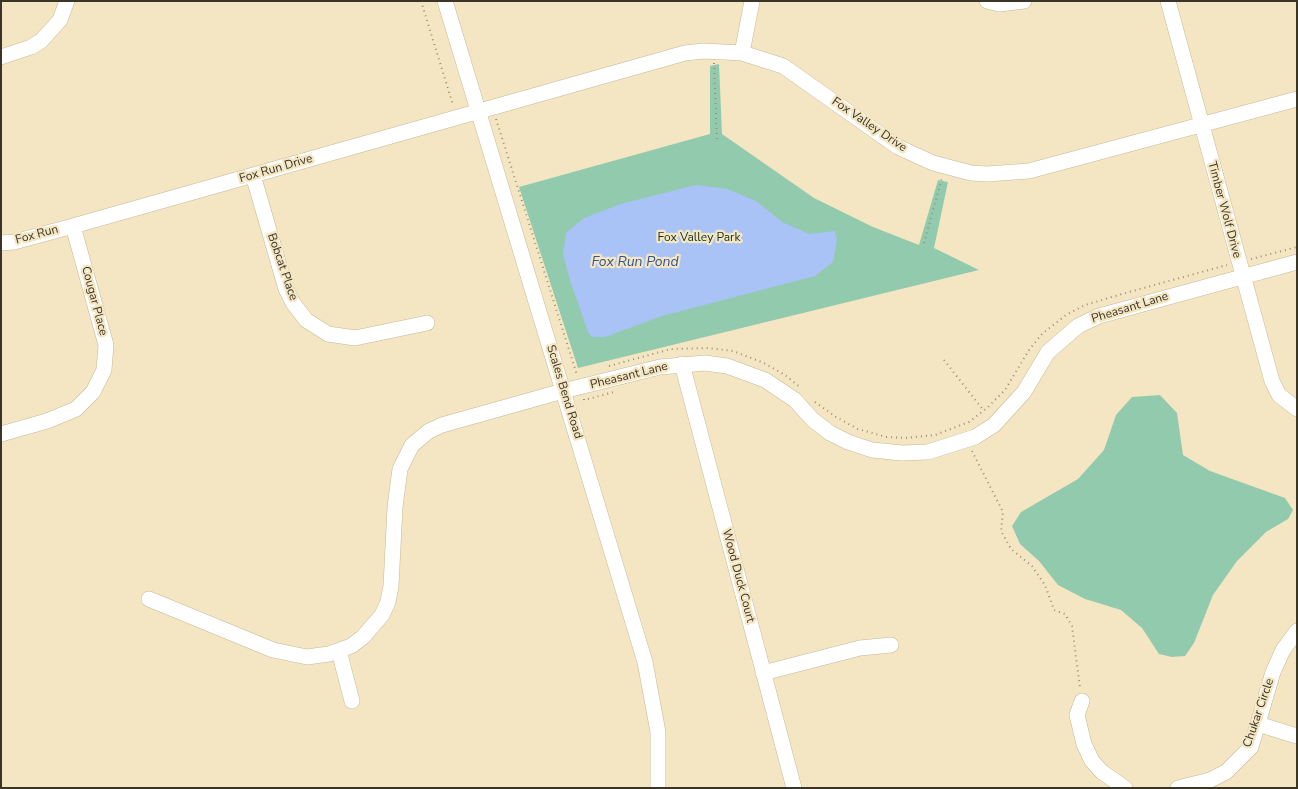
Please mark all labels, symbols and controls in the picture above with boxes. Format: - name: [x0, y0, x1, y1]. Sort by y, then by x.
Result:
- street label: Fox Valley Drive: [829, 95, 909, 155]
- street label: Fox Run Drive: [238, 152, 314, 186]
- street label: Timber Wolf Drive: [1204, 160, 1244, 260]
- street label: Fox Run: [14, 222, 60, 248]
- street label: Bobcat Place: [264, 231, 300, 303]
- park label: Fox Valley Park: [658, 231, 740, 245]
- water label: Fox Run Pond: [591, 255, 679, 271]
- street label: Cougar Place: [78, 265, 110, 337]
- street label: Pheasant Lane: [1090, 289, 1170, 327]
- street label: Scales Bend Road: [543, 343, 585, 441]
- street label: Pheasant Lane: [589, 359, 669, 393]
- street label: Wood Duck Court: [719, 528, 757, 624]
- street label: Chukar Circle: [1241, 677, 1277, 749]

